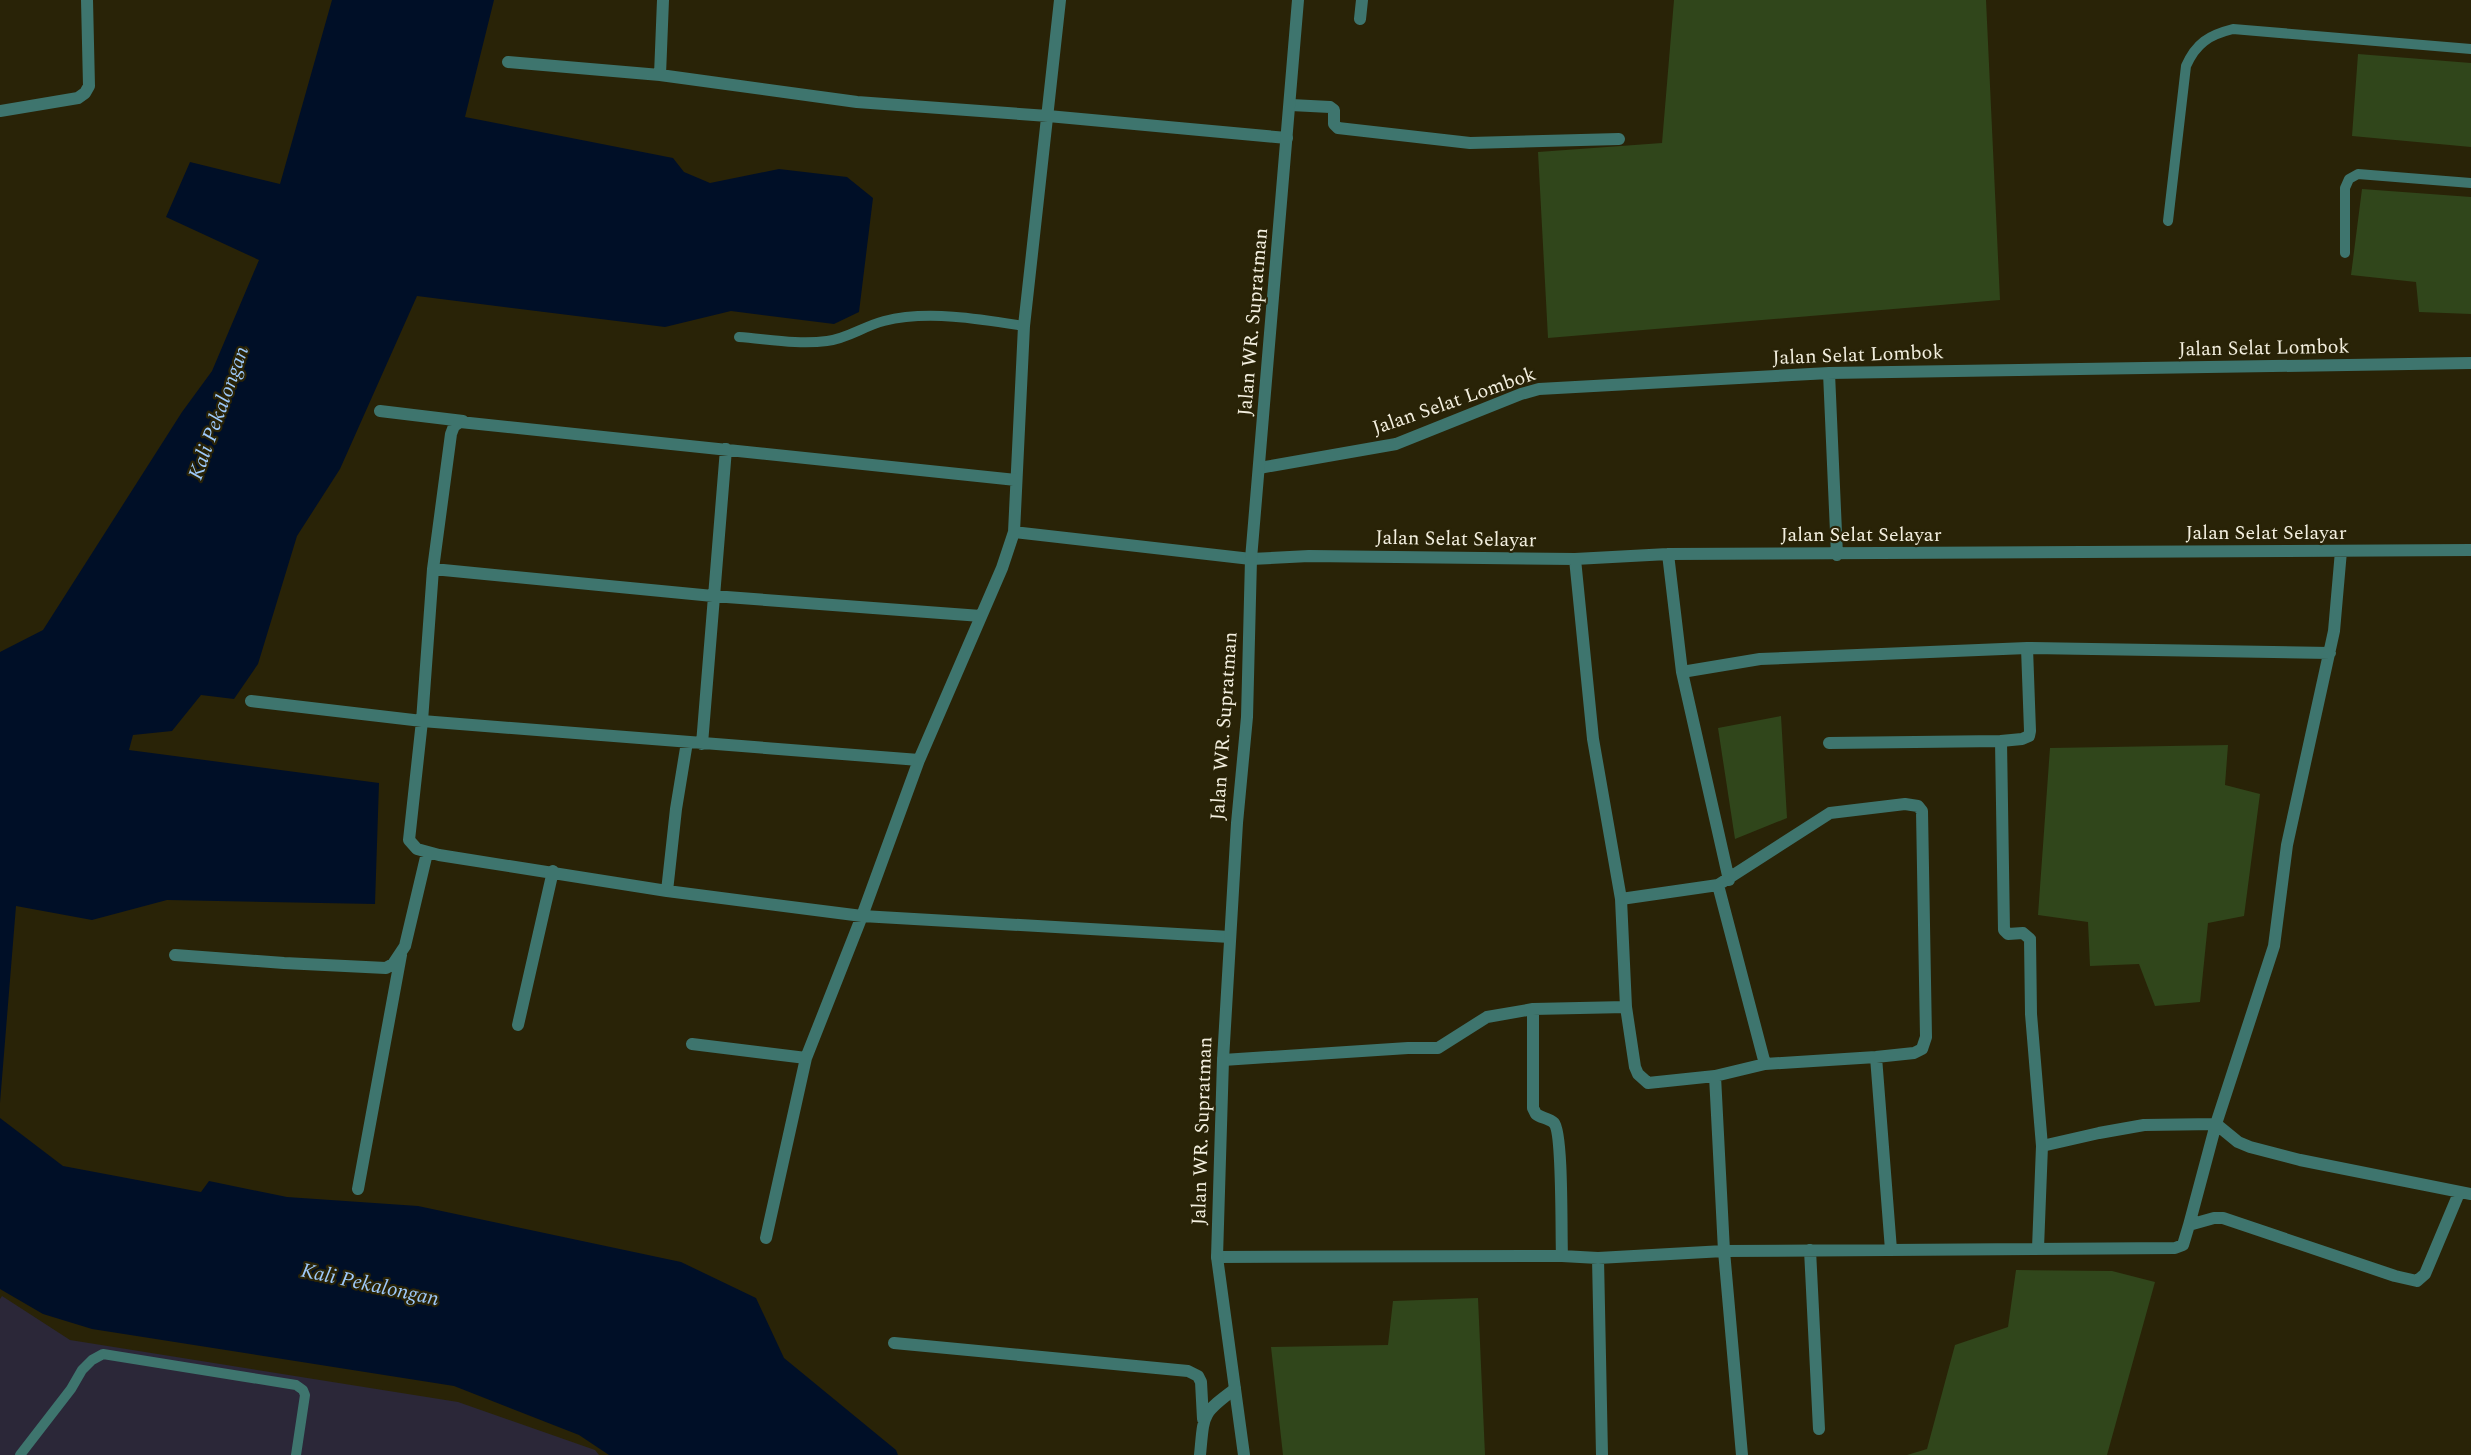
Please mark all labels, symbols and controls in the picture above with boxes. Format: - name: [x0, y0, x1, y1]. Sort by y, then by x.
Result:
- street label: Jalan WR. Supratman: [1230, 227, 1276, 417]
- street label: Jalan Selat Lombok: [2178, 332, 2350, 364]
- street label: Jalan Selat Lombok: [1772, 337, 1944, 373]
- water label: Kali Pekalongan: [180, 342, 258, 484]
- street label: Jalan Selat Lombok: [1368, 359, 1540, 443]
- street label: Jalan Selat Selayar: [2185, 518, 2347, 548]
- street label: Jalan Selat Selayar: [1780, 520, 1942, 550]
- street label: Jalan Selat Selayar: [1375, 523, 1537, 555]
- street label: Jalan WR. Supratman: [1202, 631, 1246, 821]
- street label: Jalan WR. Supratman: [1184, 1036, 1220, 1226]
- water label: Kali Pekalongan: [298, 1255, 442, 1315]

